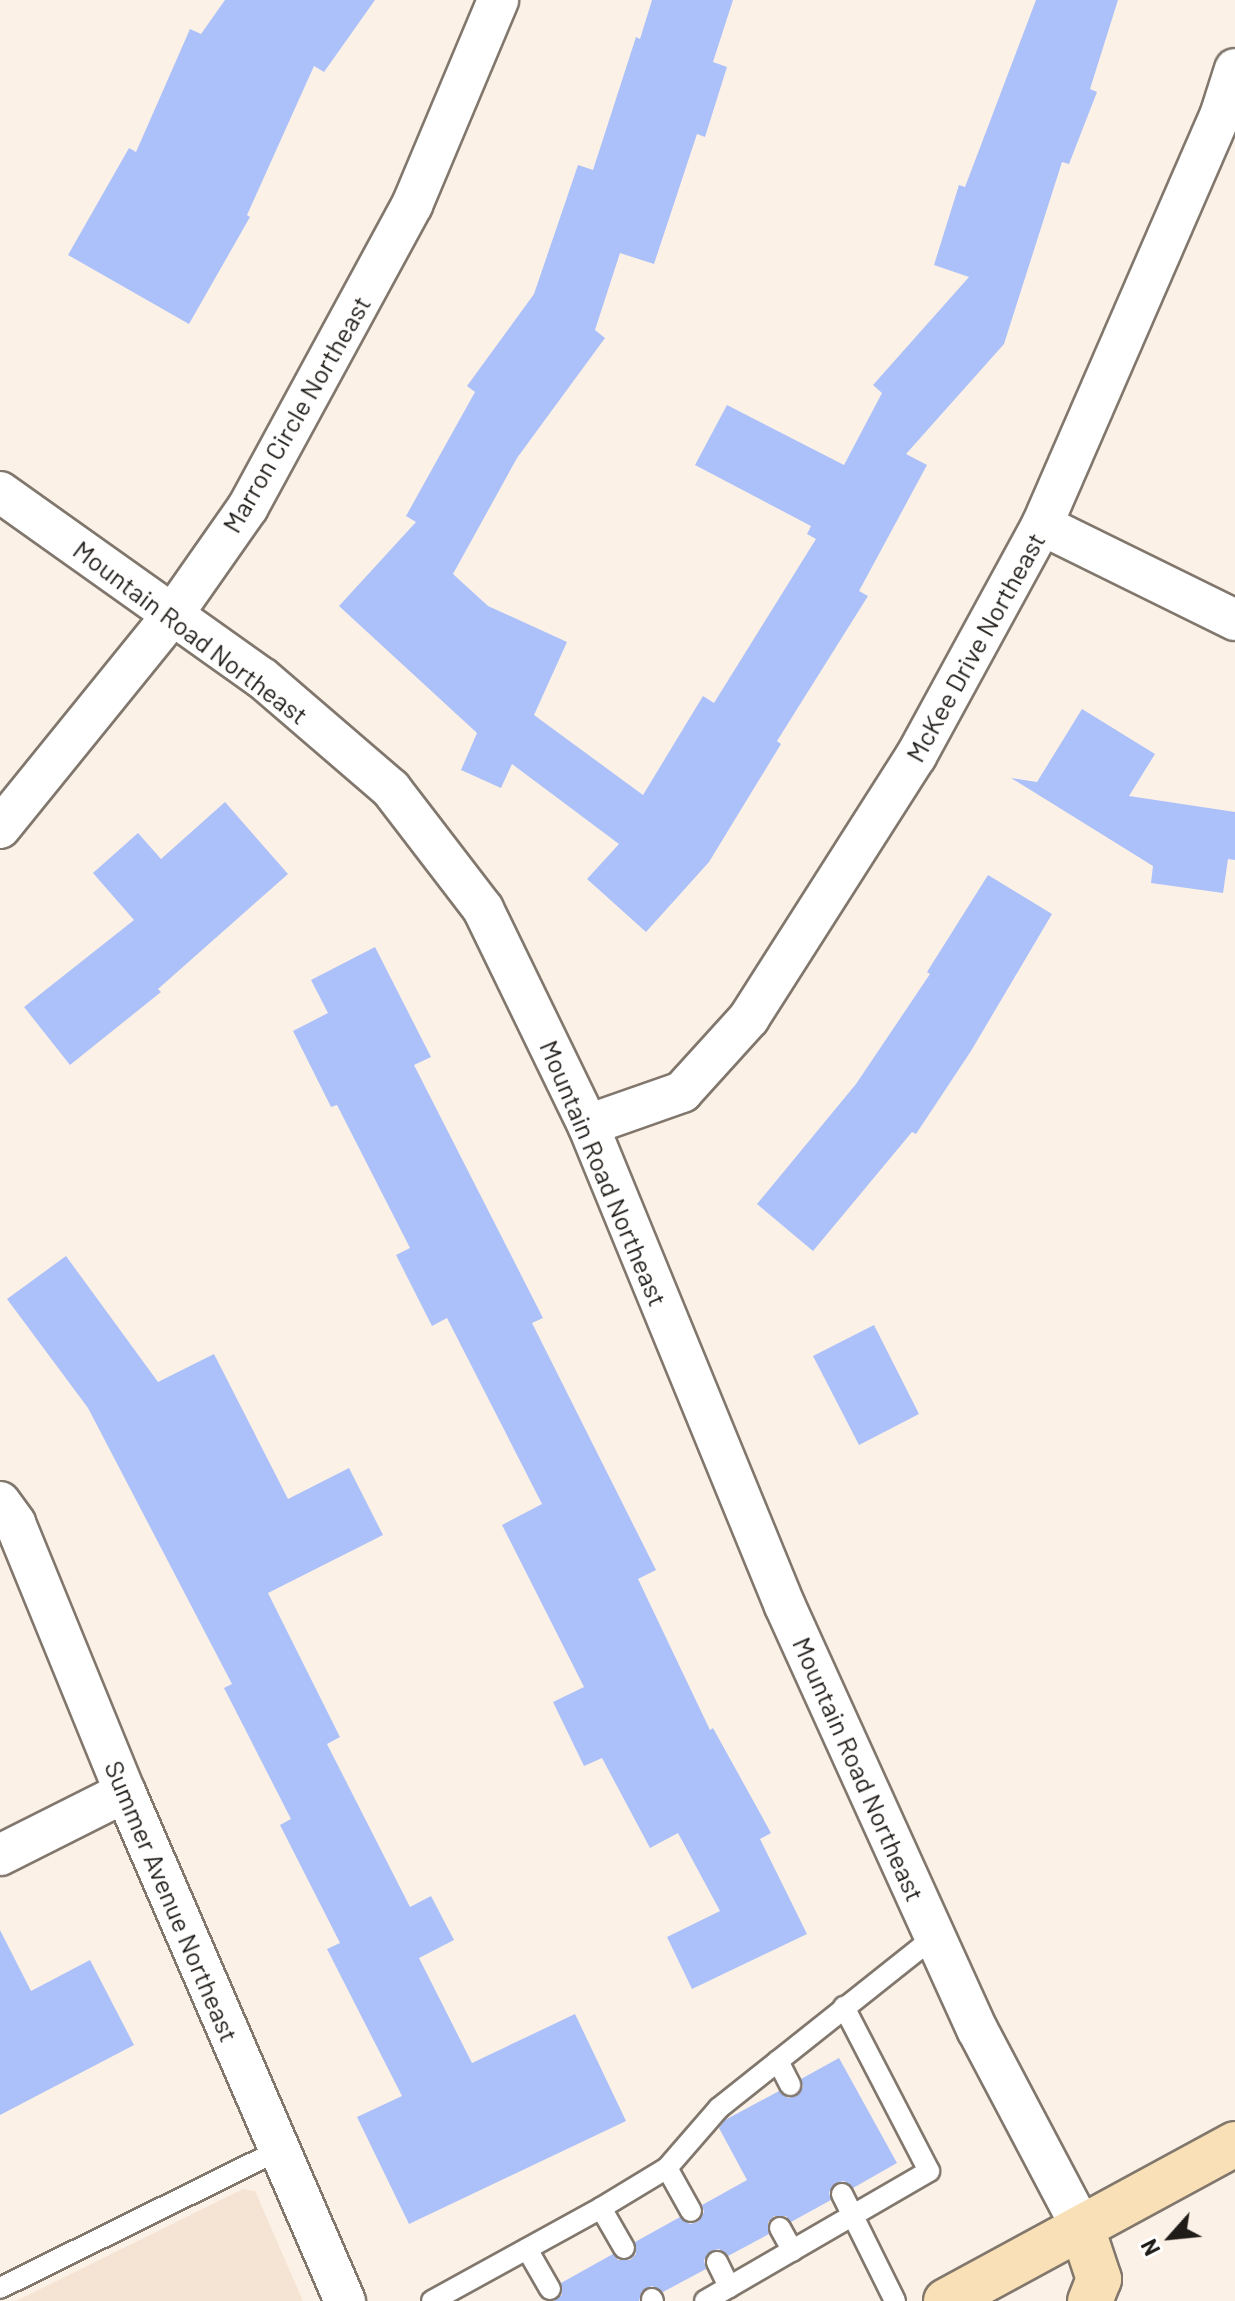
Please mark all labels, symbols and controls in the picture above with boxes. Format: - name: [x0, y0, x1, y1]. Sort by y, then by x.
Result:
- street label: Marron Circle Northeast: [215, 290, 377, 538]
- street label: McKee Drive Northeast: [899, 527, 1051, 767]
- street label: Mountain Road Northeast: [67, 534, 315, 730]
- street label: Mountain Road Northeast: [534, 1035, 674, 1311]
- street label: Mountain Road Northeast: [787, 1632, 931, 1906]
- street label: Summer Avenue Northeast: [99, 1756, 245, 2046]
- north arrow: [1131, 2197, 1211, 2277]
- text: N: [1135, 2235, 1165, 2260]

